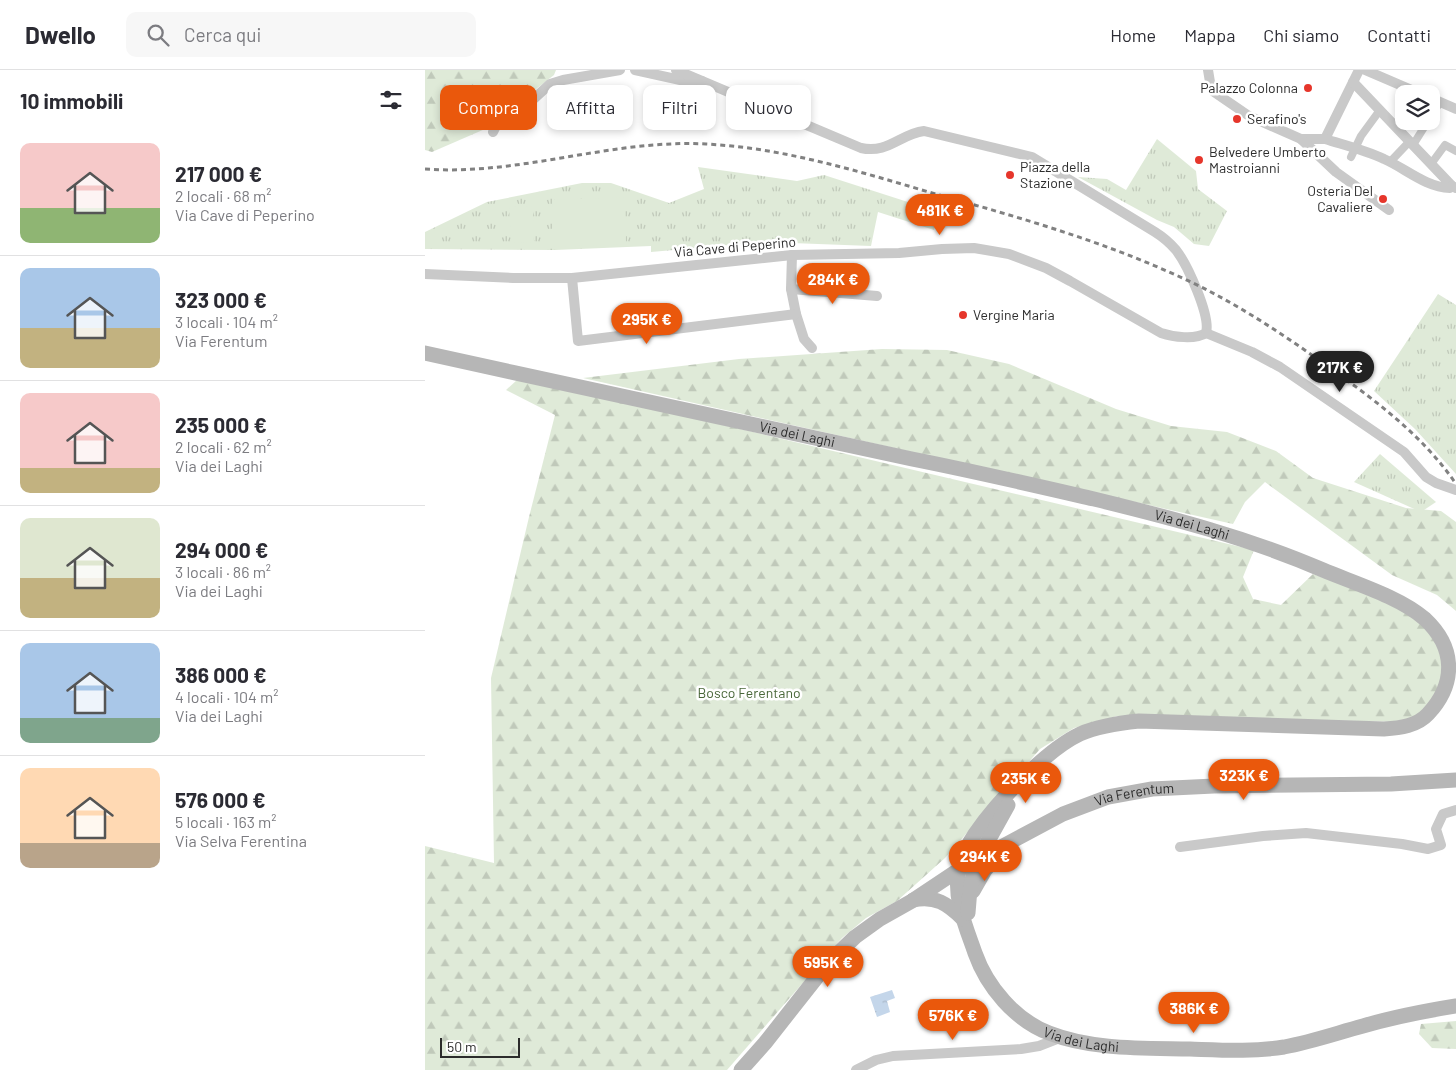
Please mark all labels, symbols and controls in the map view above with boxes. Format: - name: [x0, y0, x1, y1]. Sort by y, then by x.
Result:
- search box: [126, 12, 476, 57]
- text: Dwello: [25, 20, 96, 49]
- icon: search: [144, 21, 172, 49]
- text: Cerca qui: [184, 23, 261, 46]
- text: Home: [1110, 24, 1156, 46]
- text: Mappa: [1184, 24, 1235, 46]
- text: Chi siamo: [1263, 24, 1339, 46]
- text: Contatti: [1367, 24, 1431, 46]
- place label: Palazzo Colonna: [1200, 79, 1298, 96]
- marker: Palazzo Colonna: [1302, 82, 1314, 94]
- chip: Compra: [440, 85, 537, 130]
- chip: Affitta: [547, 85, 633, 130]
- chip: Filtri: [643, 85, 716, 130]
- chip: Nuovo: [726, 85, 811, 130]
- map controls: [1395, 85, 1440, 130]
- button: layers: [1395, 85, 1440, 130]
- icon: filters: [377, 86, 405, 114]
- text: 10 immobili: [20, 88, 123, 113]
- place label: Serafino's: [1247, 110, 1307, 127]
- marker: Serafino's: [1231, 113, 1243, 125]
- place label: Belvedere Umberto Mastroianni: [1209, 143, 1326, 176]
- marker: Belvedere Umberto Mastroianni: [1193, 154, 1205, 166]
- place label: Piazza della Stazione: [1020, 158, 1090, 191]
- text: 217 000 €: [175, 161, 262, 186]
- icon: home: [60, 163, 120, 223]
- marker: Piazza della Stazione: [1004, 169, 1016, 181]
- place label: Osteria Del Cavaliere: [1307, 182, 1373, 215]
- text: 2 locali · 68 m²: [175, 186, 271, 205]
- marker: Osteria Del Cavaliere: [1377, 193, 1389, 205]
- pin: 481K €: [899, 194, 981, 236]
- text: 481K €: [916, 200, 964, 219]
- text: Via Cave di Peperino: [175, 205, 315, 224]
- street label: Via Cave di Peperino: [673, 233, 797, 260]
- pin: 284K €: [792, 262, 874, 305]
- text: 284K €: [808, 269, 858, 288]
- text: 323 000 €: [175, 287, 267, 312]
- icon: home: [60, 288, 120, 348]
- pin: 295K €: [606, 302, 688, 345]
- place label: Vergine Maria: [973, 306, 1055, 323]
- text: 295K €: [622, 309, 672, 328]
- marker: Vergine Maria: [957, 309, 969, 321]
- text: 3 locali · 104 m²: [175, 312, 278, 331]
- text: Via Ferentum: [175, 331, 267, 350]
- pin: 217K €: [1299, 350, 1381, 393]
- text: 217K €: [1317, 357, 1363, 376]
- text: 235 000 €: [175, 412, 267, 437]
- icon: home: [60, 413, 120, 473]
- street label: Via dei Laghi: [758, 417, 837, 450]
- text: 2 locali · 62 m²: [175, 437, 272, 456]
- text: Via dei Laghi: [175, 456, 263, 475]
- street label: Via dei Laghi: [1153, 506, 1232, 543]
- text: 294 000 €: [175, 537, 268, 562]
- icon: home: [60, 538, 120, 598]
- text: 3 locali · 86 m²: [175, 562, 271, 581]
- text: Via dei Laghi: [175, 581, 263, 600]
- text: 386 000 €: [175, 662, 267, 687]
- icon: home: [60, 663, 120, 723]
- park label: Bosco Ferentano: [697, 684, 801, 701]
- text: 4 locali · 104 m²: [175, 687, 279, 706]
- text: Via dei Laghi: [175, 706, 263, 725]
- pin: 323K €: [1203, 758, 1285, 801]
- pin: 235K €: [985, 762, 1067, 804]
- text: 323K €: [1219, 765, 1269, 784]
- text: 235K €: [1001, 768, 1051, 787]
- street label: Via Ferentum: [1092, 779, 1175, 809]
- text: 576 000 €: [175, 787, 266, 812]
- icon: home: [60, 788, 120, 848]
- text: 5 locali · 163 m²: [175, 812, 277, 831]
- text: Via Selva Ferentina: [175, 831, 307, 850]
- pin: 294K €: [944, 840, 1026, 882]
- text: 294K €: [960, 846, 1010, 865]
- pin: 595K €: [787, 946, 869, 988]
- text: 595K €: [803, 952, 853, 971]
- pin: 386K €: [1153, 992, 1235, 1034]
- pin: 576K €: [912, 998, 994, 1041]
- text: 386K €: [1169, 998, 1219, 1017]
- text: 576K €: [929, 1005, 977, 1024]
- street label: Via dei Laghi: [1041, 1023, 1120, 1055]
- scale bar: [440, 1035, 520, 1058]
- text: 50 m: [447, 1038, 476, 1055]

